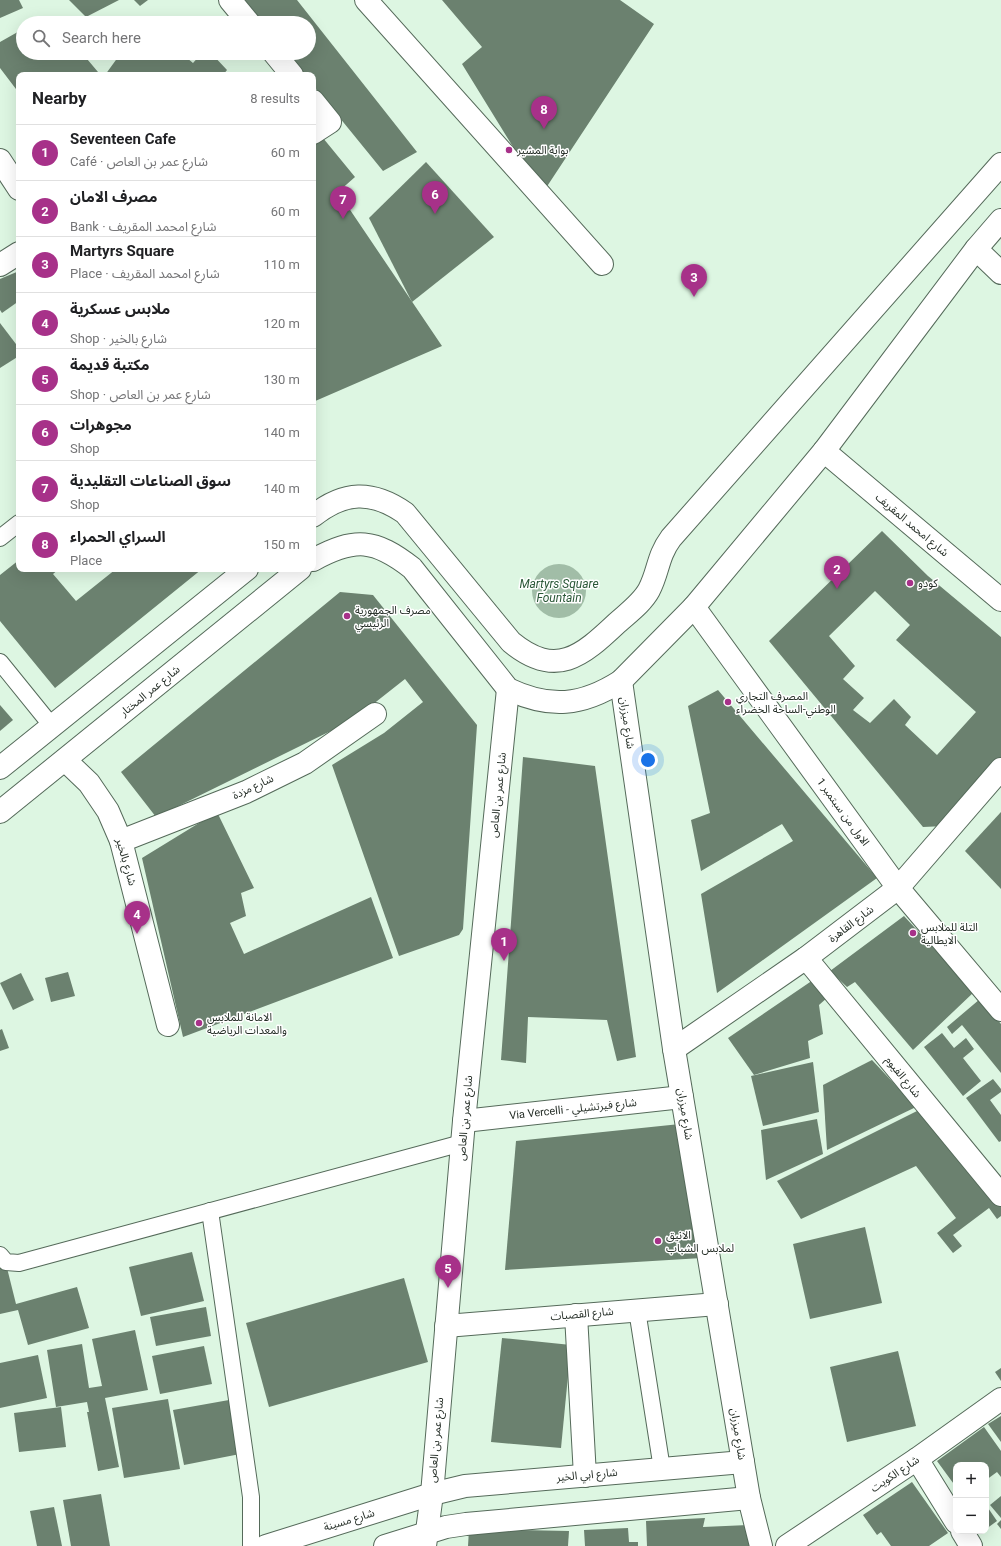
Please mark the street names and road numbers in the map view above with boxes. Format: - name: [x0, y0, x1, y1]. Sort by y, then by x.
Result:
- street label: شارع امحمد المقريف: [872, 491, 951, 560]
- street label: شارع عمر المختار: [117, 663, 184, 721]
- street label: شارع ميزران: [616, 696, 637, 750]
- street label: شارع عمر بن العاص: [487, 751, 510, 838]
- street label: شارع مزدة: [230, 772, 276, 803]
- street label: الاول من سبتمبر 1: [814, 776, 872, 849]
- street label: شارع بالخير: [112, 836, 139, 888]
- street label: شارع القاهرة: [826, 903, 877, 946]
- street label: شارع الفيوم: [882, 1054, 924, 1101]
- street label: شارع عمر بن العاص: [455, 1074, 476, 1161]
- street label: شارع ميزران: [673, 1087, 696, 1141]
- street label: Via Vercelli - شارع فيرتشيلي: [509, 1096, 638, 1125]
- street label: شارع القصبات: [550, 1305, 615, 1324]
- street label: شارع عمر بن العاص: [426, 1396, 447, 1483]
- street label: شارع ميزران: [726, 1407, 749, 1461]
- street label: شارع الكويت: [868, 1453, 923, 1496]
- street label: شارع ابي الخير: [555, 1466, 619, 1487]
- street label: شارع مسينة: [322, 1506, 377, 1535]

